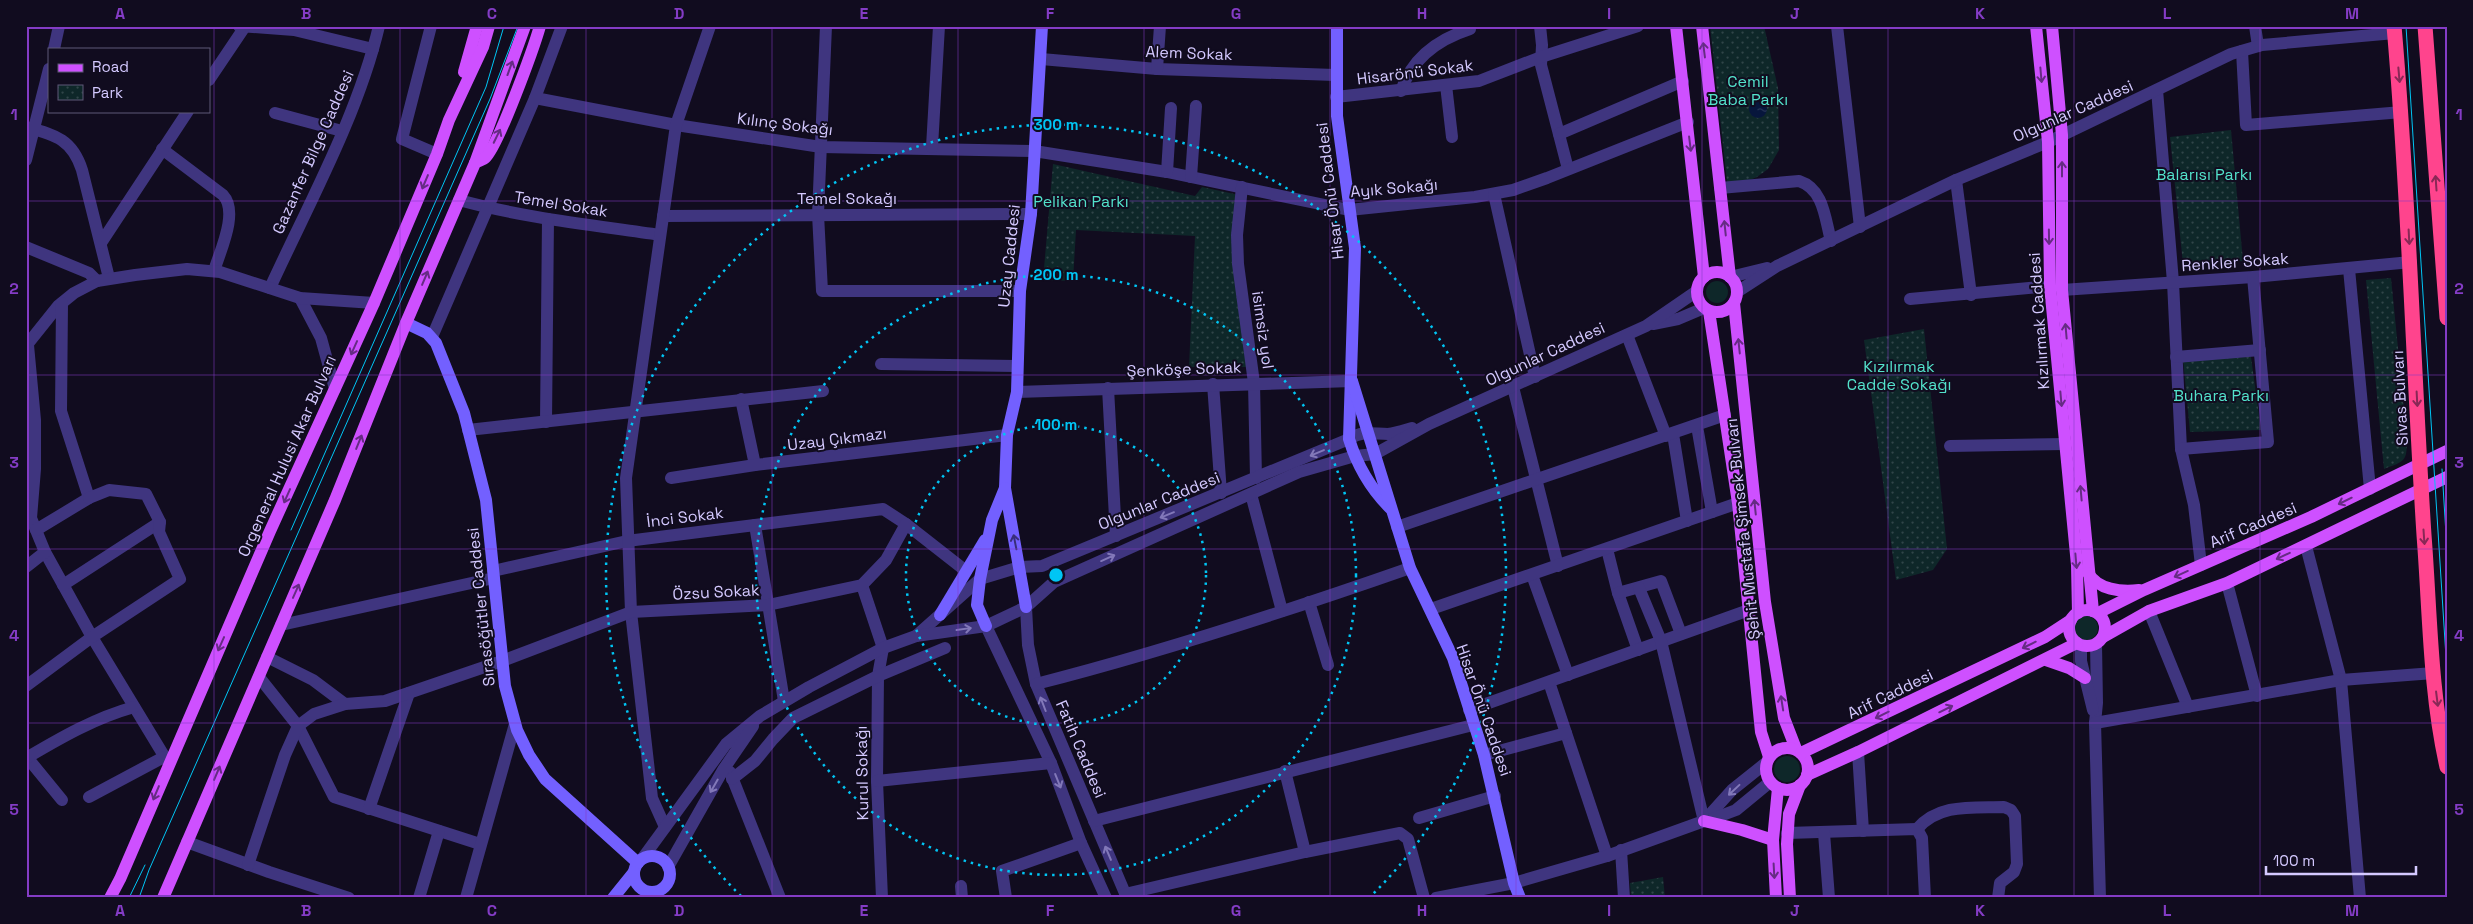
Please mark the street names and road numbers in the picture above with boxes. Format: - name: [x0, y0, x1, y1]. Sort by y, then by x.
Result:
- street label: Alem Sokak: [1145, 41, 1233, 65]
- street label: Hisarönü Sokak: [1356, 54, 1475, 90]
- street label: Gazanfer Bilge Caddesi: [267, 67, 359, 237]
- street label: Olgunlar Caddesi: [2010, 75, 2136, 147]
- street label: Kılınç Sokağı: [736, 108, 834, 140]
- street label: Hisar Önü Caddesi: [1311, 121, 1349, 261]
- street label: Ayık Sokağı: [1349, 174, 1439, 202]
- street label: Temel Sokak: [513, 186, 610, 222]
- street label: Temel Sokağı: [797, 188, 897, 209]
- street label: Uzay Caddesi: [993, 203, 1025, 309]
- street label: Renkler Sokak: [2181, 248, 2290, 276]
- street label: Kızılırmak Caddesi: [2024, 252, 2054, 390]
- street label: isimsiz yol: [1247, 290, 1279, 370]
- street label: Olgunlar Caddesi: [1482, 317, 1608, 391]
- street label: Sivas Bulvarı: [2387, 350, 2413, 446]
- street label: Orgeneral Hulusi Akar Bulvarı: [233, 352, 341, 560]
- street label: Şenköşe Sokak: [1126, 356, 1242, 382]
- street label: Şehit Mustafa Şimsek Bulvarı: [1721, 417, 1765, 641]
- street label: Uzay Çıkmazı: [786, 422, 888, 456]
- street label: Olgunlar Caddesi: [1095, 467, 1223, 535]
- street label: Arif Caddesi: [2206, 497, 2300, 553]
- street label: İnci Sokak: [645, 502, 725, 532]
- street label: Sırasöğütler Caddesi: [462, 527, 500, 687]
- street label: Özsu Sokak: [672, 579, 761, 605]
- street label: Hisar Önü Caddesi: [1452, 641, 1516, 779]
- street label: Arif Caddesi: [1844, 664, 1936, 724]
- street label: Fatih Caddesi: [1051, 697, 1111, 801]
- street label: Kurul Sokağı: [851, 726, 873, 820]

